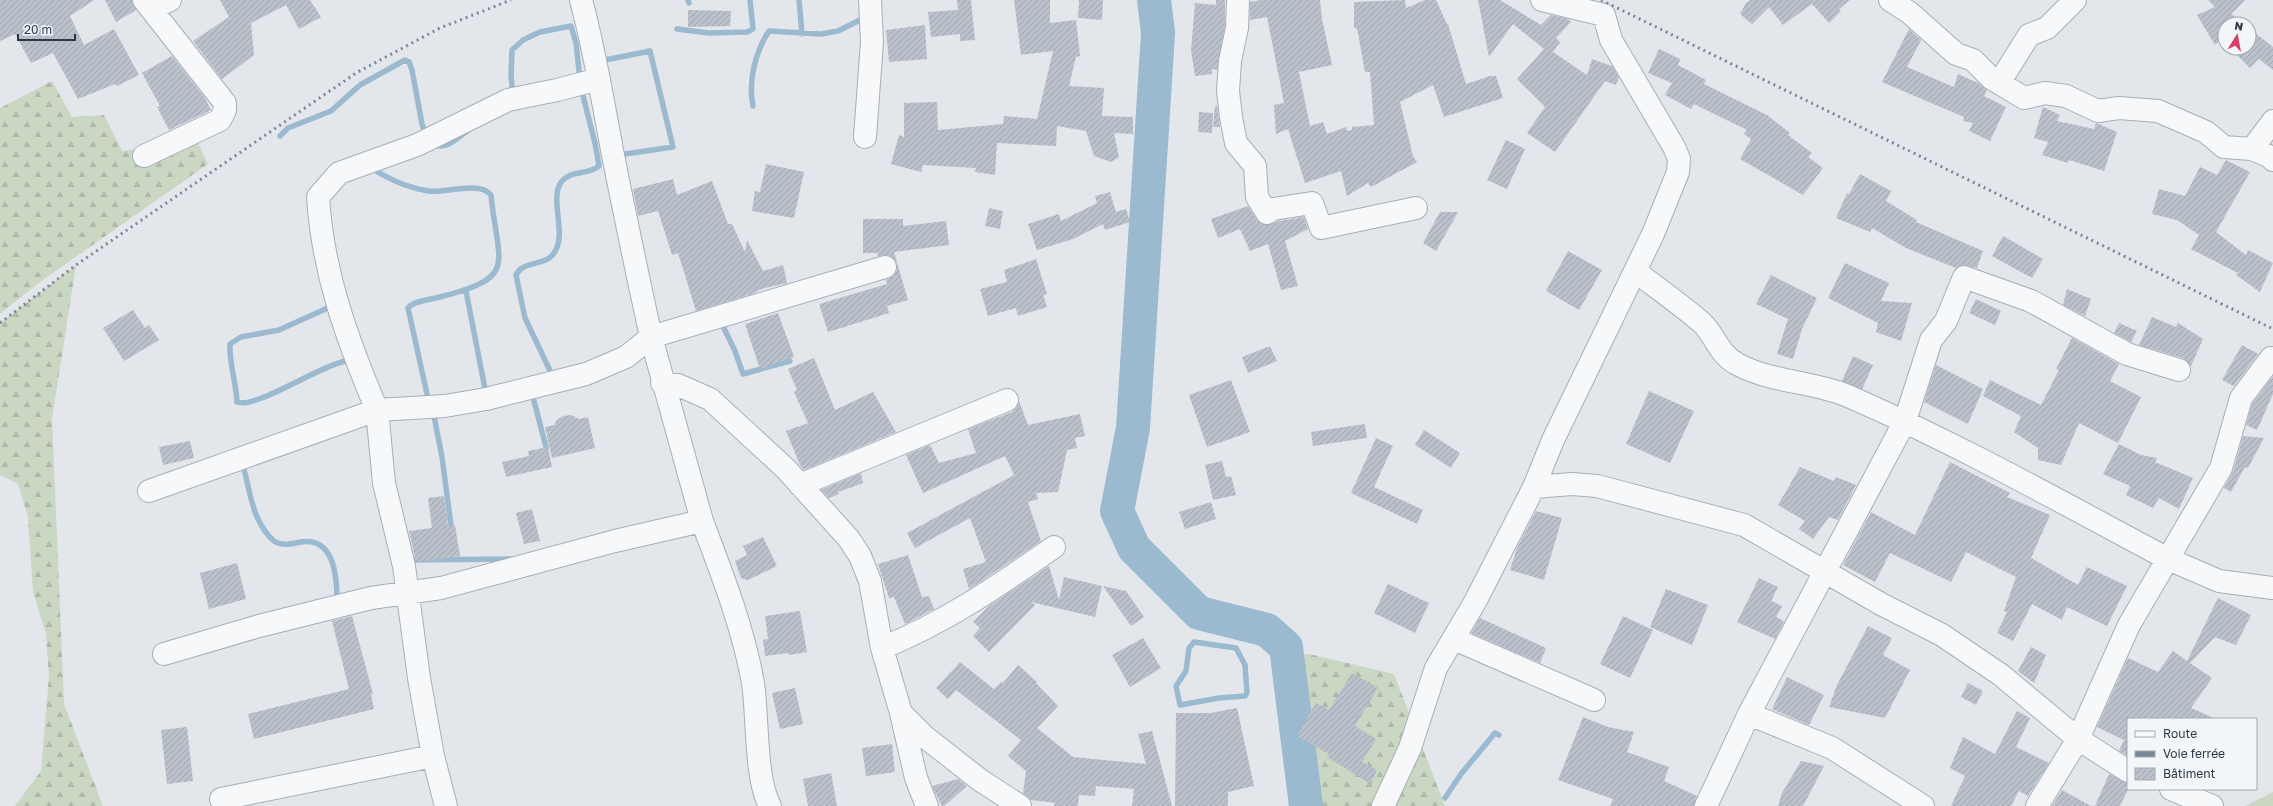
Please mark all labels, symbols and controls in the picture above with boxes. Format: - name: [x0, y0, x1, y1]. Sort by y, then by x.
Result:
- scale bar: [18, 16, 75, 42]
- north arrow: [2217, 16, 2257, 56]
- text: N: [2234, 19, 2244, 33]
- text: 20 m: [24, 22, 52, 37]
- legend: [2127, 718, 2257, 790]
- text: Route: [2163, 726, 2197, 741]
- text: Voie ferrée: [2163, 746, 2225, 761]
- text: Bâtiment: [2163, 766, 2216, 781]

